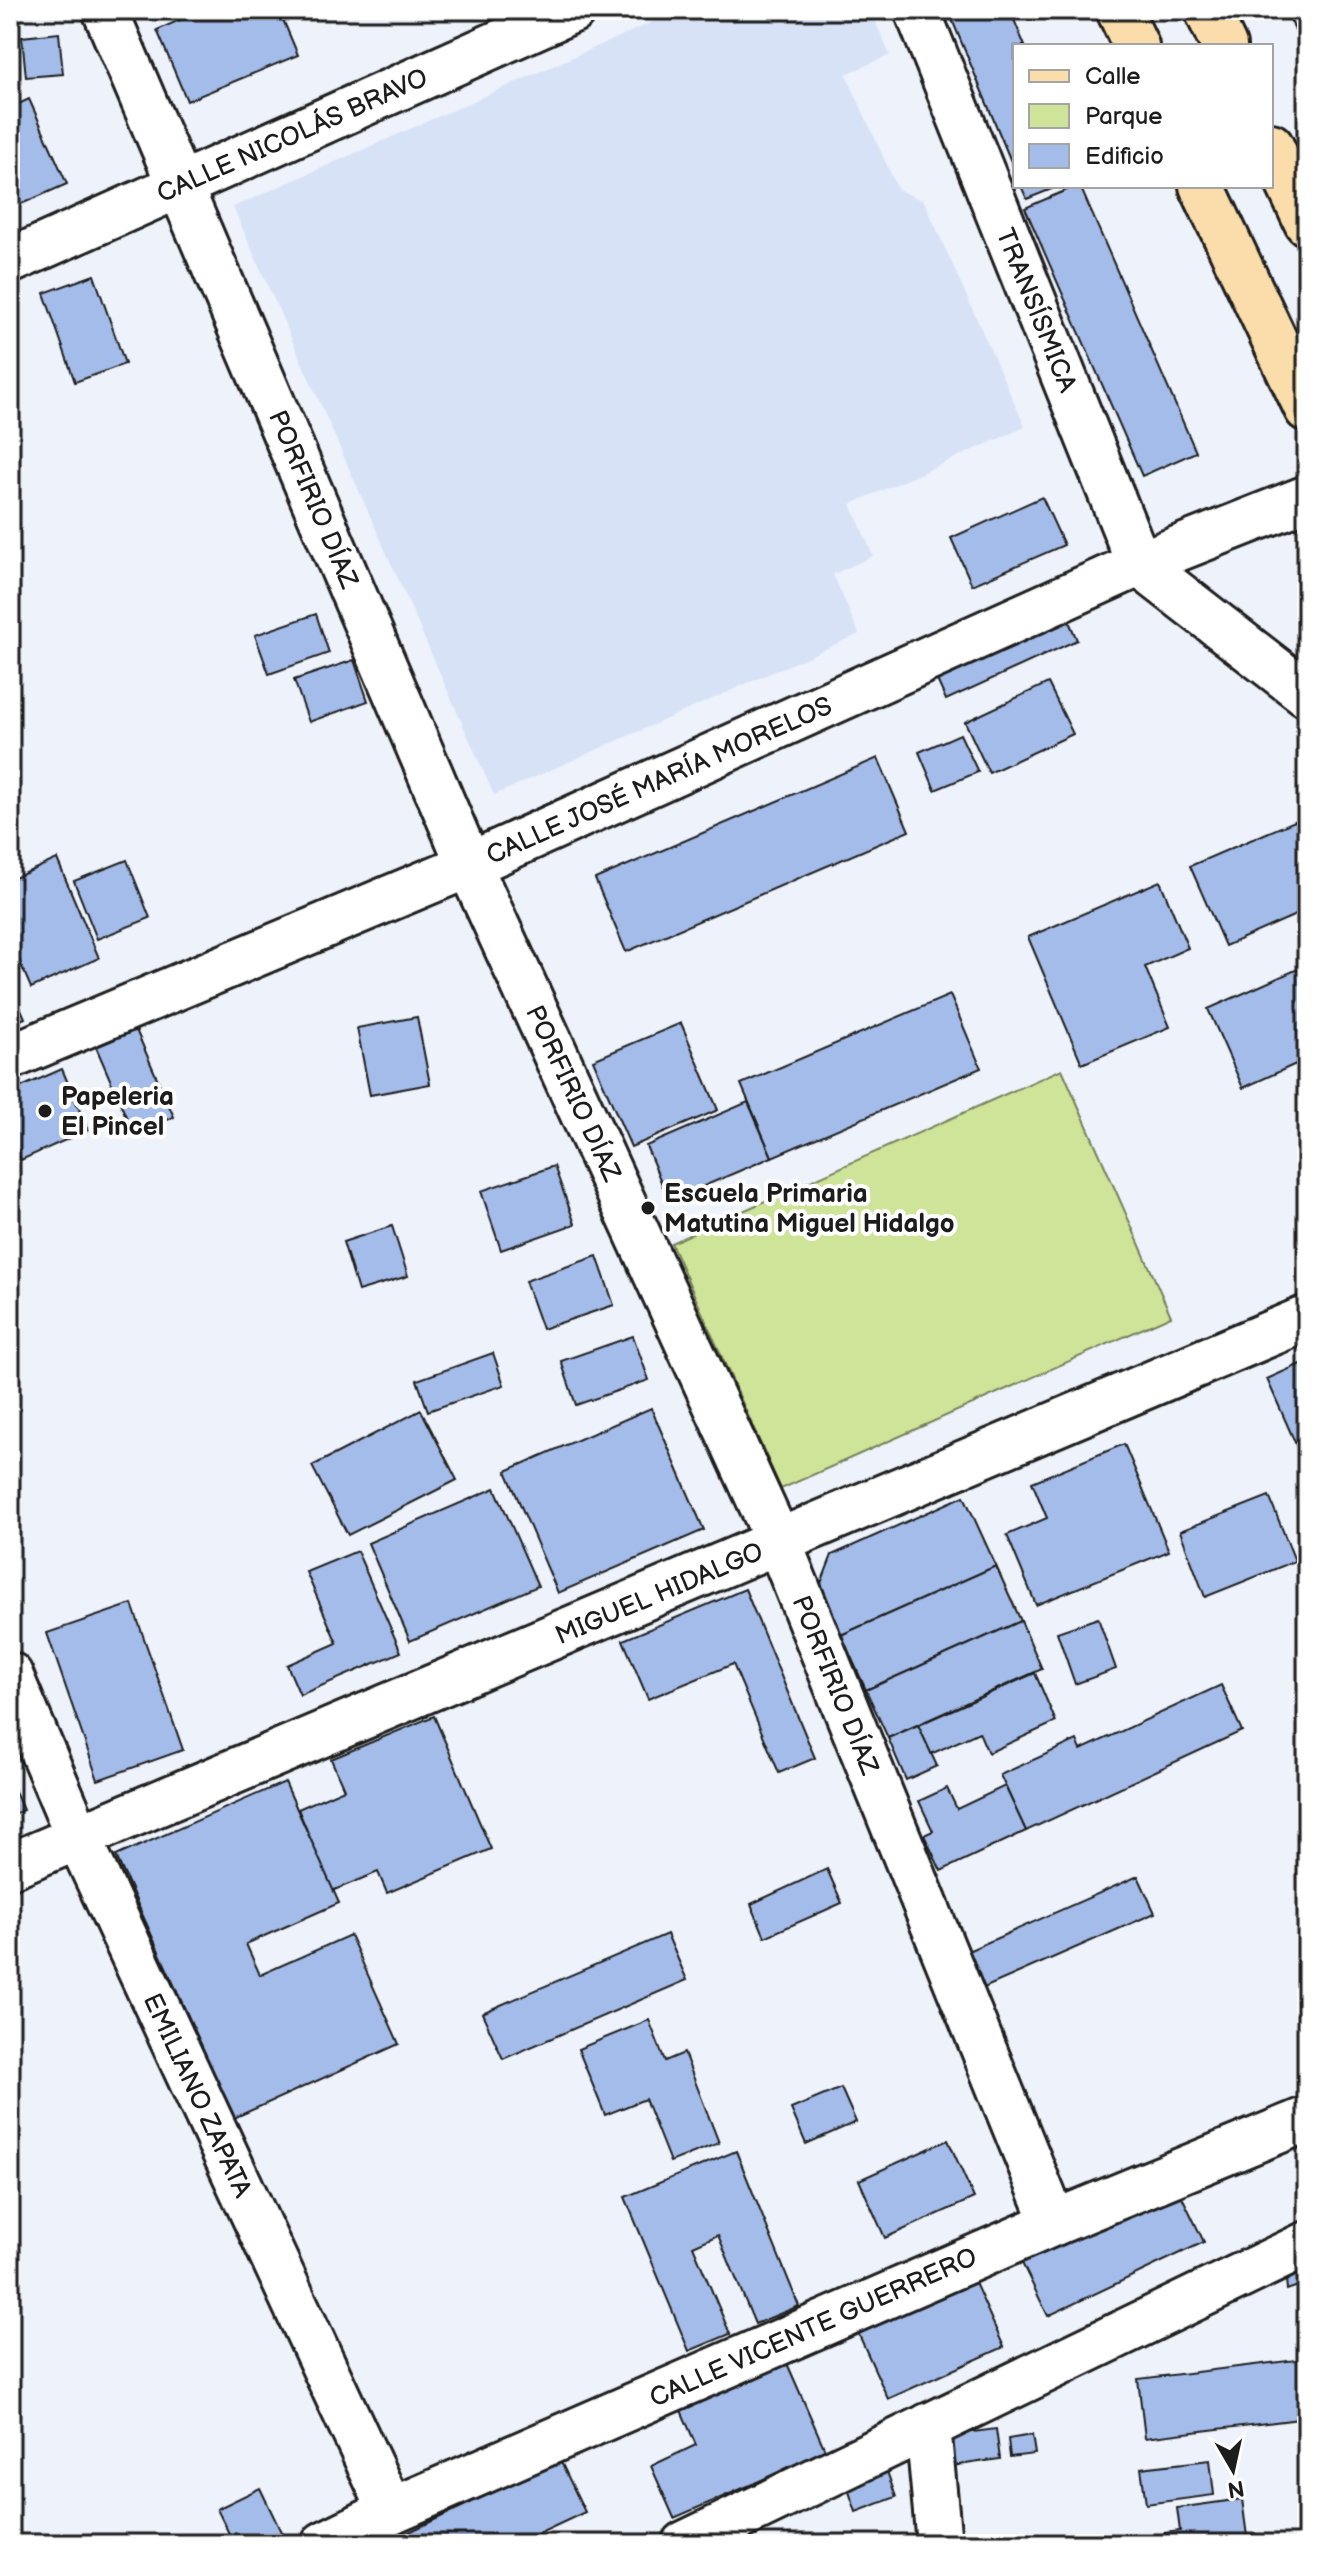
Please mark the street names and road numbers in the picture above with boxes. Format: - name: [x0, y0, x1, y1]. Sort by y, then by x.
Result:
- street label: CALLE NICOLÁS BRAVO: [152, 61, 433, 210]
- street label: TRANSÍSMICA: [989, 223, 1084, 397]
- street label: PORFIRIO DÍAZ: [261, 405, 366, 593]
- street label: CALLE JOSÉ MARÍA MORELOS: [481, 689, 837, 872]
- street label: PORFIRIO DÍAZ: [518, 1000, 629, 1187]
- street label: MIGUEL HIDALGO: [551, 1537, 768, 1652]
- street label: PORFIRIO DÍAZ: [785, 1591, 887, 1780]
- street label: EMILIANO ZAPATA: [136, 1989, 258, 2203]
- street label: CALLE VICENTE GUERRERO: [645, 2242, 982, 2415]

